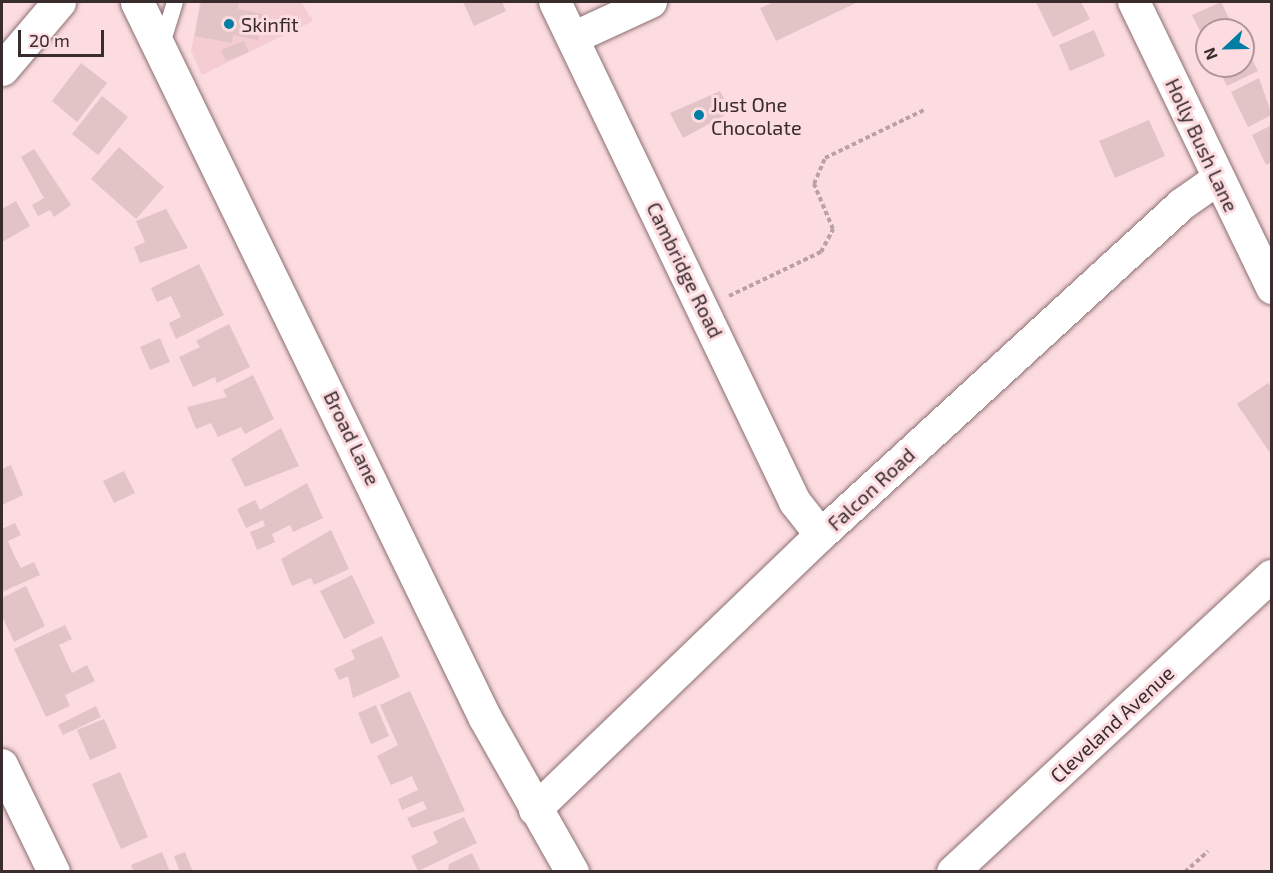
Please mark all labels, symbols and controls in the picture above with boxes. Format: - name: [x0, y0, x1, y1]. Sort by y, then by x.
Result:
- place label: Skinfit: [241, 12, 299, 36]
- marker: Skinfit: [222, 17, 236, 31]
- scale bar: [21, 18, 106, 56]
- north arrow: [1195, 18, 1255, 78]
- text: 20 m: [29, 29, 70, 51]
- text: N: [1199, 45, 1221, 63]
- street label: Holly Bush Lane: [1161, 74, 1243, 216]
- place label: Just One Chocolate: [711, 92, 802, 139]
- marker: Just One Chocolate: [692, 108, 706, 122]
- street label: Cambridge Road: [642, 198, 728, 342]
- street label: Broad Lane: [319, 387, 385, 489]
- street label: Falcon Road: [822, 443, 920, 535]
- street label: Cleveland Avenue: [1045, 660, 1179, 788]

